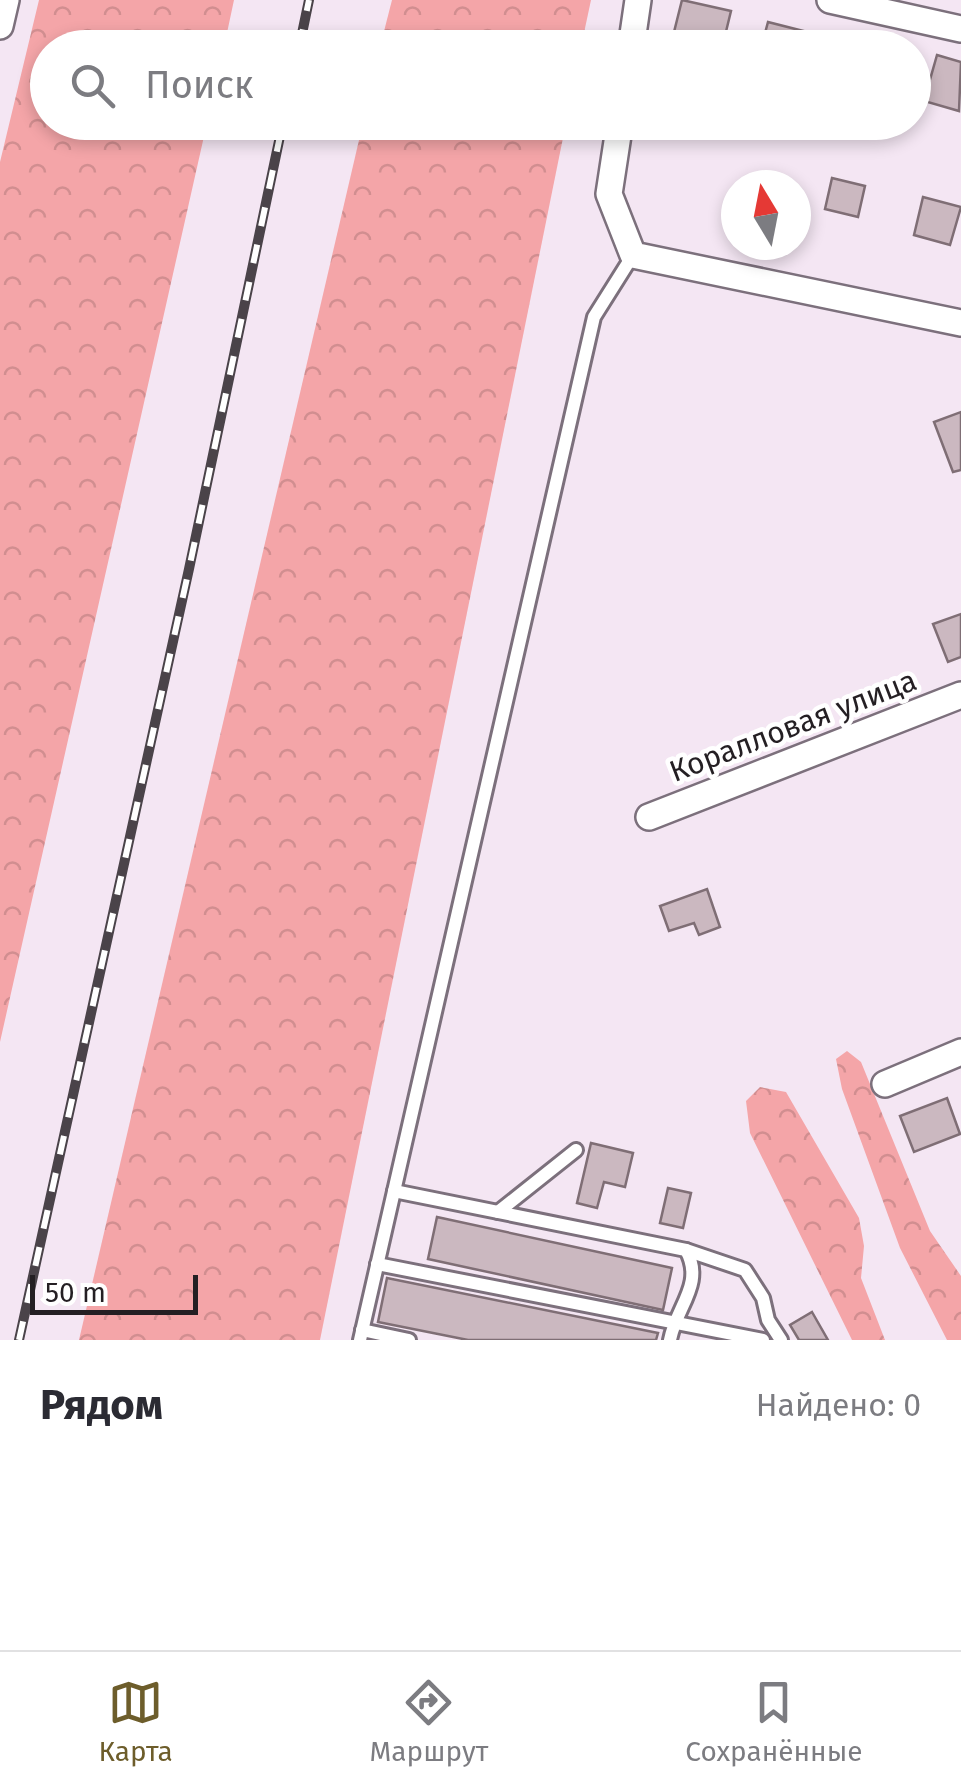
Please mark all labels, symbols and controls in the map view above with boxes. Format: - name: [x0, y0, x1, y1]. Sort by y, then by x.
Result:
- search box: [30, 30, 931, 140]
- icon: search: [65, 58, 120, 113]
- text: Поиск: [145, 62, 254, 108]
- north arrow: [721, 170, 811, 260]
- street label: Коралловая улица: [664, 662, 922, 790]
- scale bar: [30, 1270, 198, 1314]
- text: 50 m: [45, 1276, 106, 1309]
- text: Рядом: [40, 1380, 163, 1430]
- text: Найдено: 0: [756, 1386, 921, 1424]
- tab: Карта: [98, 1675, 173, 1768]
- tab: Маршрут: [370, 1675, 488, 1768]
- tab: Сохранённые: [685, 1675, 863, 1768]

